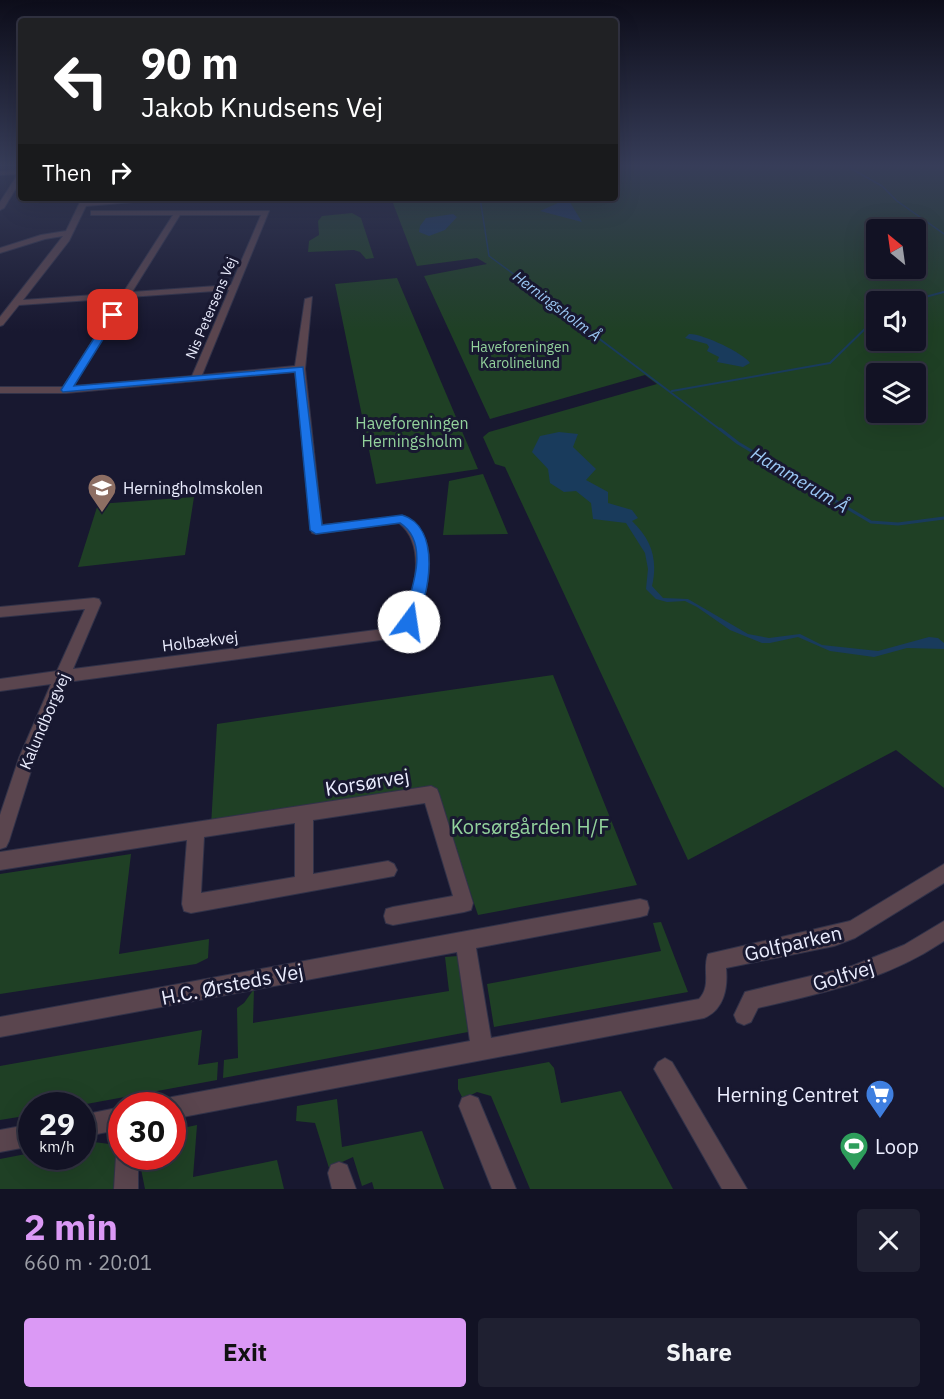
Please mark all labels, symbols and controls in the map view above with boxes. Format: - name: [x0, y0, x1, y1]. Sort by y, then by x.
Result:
- text: 90 m: [141, 36, 239, 91]
- icon: left: [42, 42, 120, 120]
- text: Jakob Knudsens Vej: [141, 89, 383, 124]
- icon: right: [104, 156, 137, 189]
- text: Then: [42, 158, 92, 187]
- north arrow: [866, 219, 926, 279]
- map controls: [866, 219, 926, 423]
- street label: Nis Petersens Vej: [181, 254, 241, 362]
- water label: Herningsholm Å: [509, 267, 605, 345]
- pin: [87, 289, 138, 340]
- button: sound: [866, 291, 926, 351]
- icon: arrive: [96, 298, 129, 331]
- park label: Haveforeningen Karolinelund: [470, 338, 570, 372]
- button: layers: [866, 363, 926, 423]
- park label: Haveforeningen Herningsholm: [355, 413, 469, 451]
- water label: Hammerum Å: [747, 441, 854, 518]
- school or university icon: Herningholmskolen: [86, 472, 118, 514]
- place label: Herningholmskolen: [123, 478, 263, 498]
- position arrow: [377, 590, 441, 654]
- street label: Holbækvej: [161, 626, 239, 656]
- street label: Kalundborgvej: [15, 670, 73, 772]
- street label: Korsørvej: [323, 762, 411, 802]
- park label: Korsørgården H/F: [451, 813, 609, 840]
- street label: Golfparken: [742, 919, 844, 967]
- street label: Golfvej: [809, 953, 877, 997]
- street label: H.C. Ørsteds Vej: [159, 957, 305, 1011]
- supermarket icon: Herning Centret: [864, 1078, 896, 1120]
- place label: Herning Centret: [717, 1081, 859, 1108]
- speed limit sign: 30: [108, 1092, 186, 1170]
- text: 29: [39, 1104, 75, 1143]
- sports icon: Loop: [838, 1130, 870, 1172]
- place label: Loop: [875, 1133, 919, 1160]
- text: km/h: [39, 1137, 75, 1156]
- text: 2 min: [24, 1203, 118, 1250]
- button: close: [857, 1209, 920, 1272]
- text: 660 m · 20:01: [24, 1249, 152, 1276]
- button: Exit: [24, 1318, 466, 1387]
- button: Share: [478, 1318, 920, 1387]

